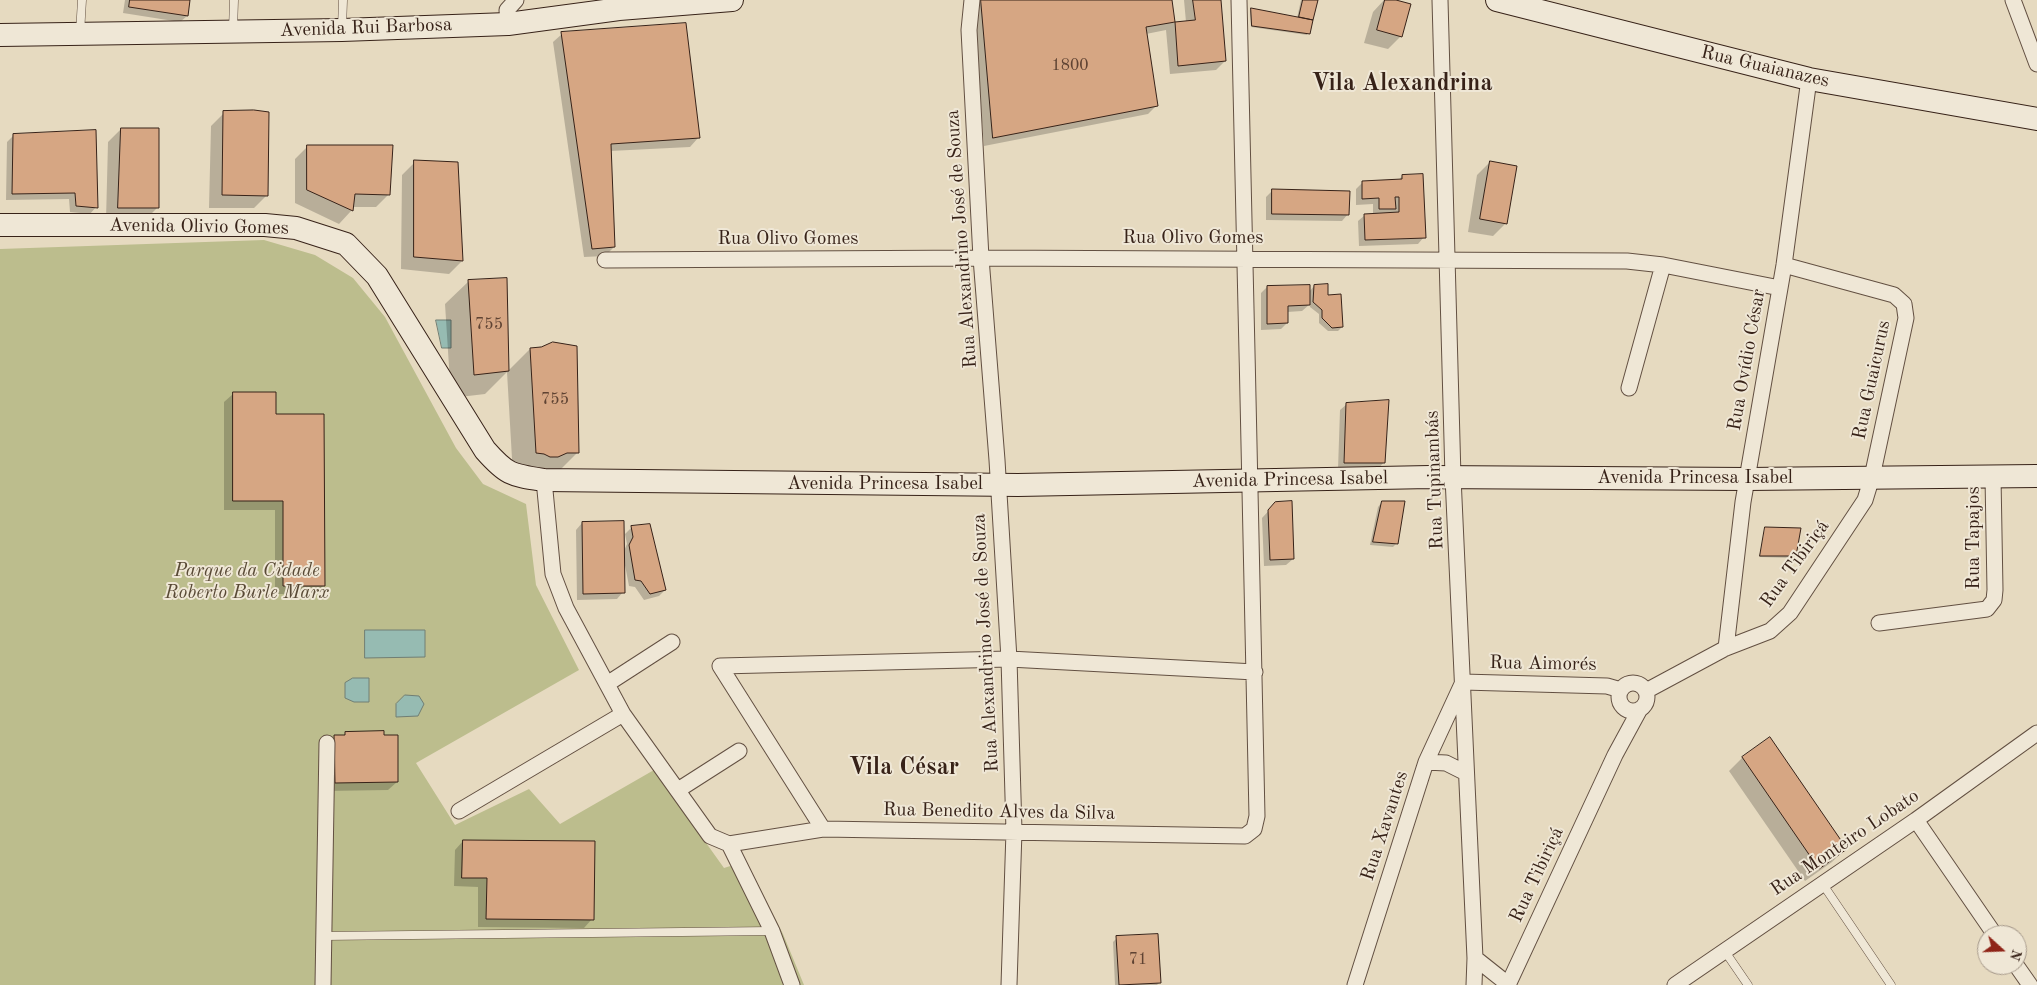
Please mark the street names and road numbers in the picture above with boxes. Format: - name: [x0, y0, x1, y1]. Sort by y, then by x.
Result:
- street label: Avenida Rui Barbosa: [279, 14, 453, 42]
- street label: Rua Guaianazes: [1699, 41, 1831, 93]
- street label: Rua Alexandrino José de Souza: [942, 109, 982, 369]
- street label: Avenida Olivio Gomes: [109, 214, 289, 240]
- street label: Rua Olivo Gomes: [1122, 227, 1264, 249]
- street label: Rua Olivo Gomes: [717, 228, 859, 250]
- street label: Rua Ovídio César: [1723, 287, 1771, 433]
- street label: Rua Guaicurus: [1848, 318, 1896, 442]
- street label: Rua Tupinambás: [1421, 410, 1449, 550]
- street label: Avenida Princesa Isabel: [1192, 467, 1388, 493]
- street label: Avenida Princesa Isabel: [1597, 467, 1793, 489]
- street label: Avenida Princesa Isabel: [787, 473, 983, 495]
- street label: Rua Tapajos: [1963, 486, 1985, 590]
- street label: Rua Alexandrino José de Souza: [968, 513, 1004, 773]
- street label: Rua Tibiriçá: [1756, 516, 1834, 612]
- street label: Rua Aimorés: [1489, 652, 1597, 676]
- street label: Rua Xavantes: [1357, 768, 1413, 884]
- street label: Rua Monteiro Lobato: [1766, 785, 1924, 901]
- street label: Rua Benedito Alves da Silva: [883, 799, 1115, 825]
- street label: Rua Tibiriçá: [1505, 824, 1569, 926]

